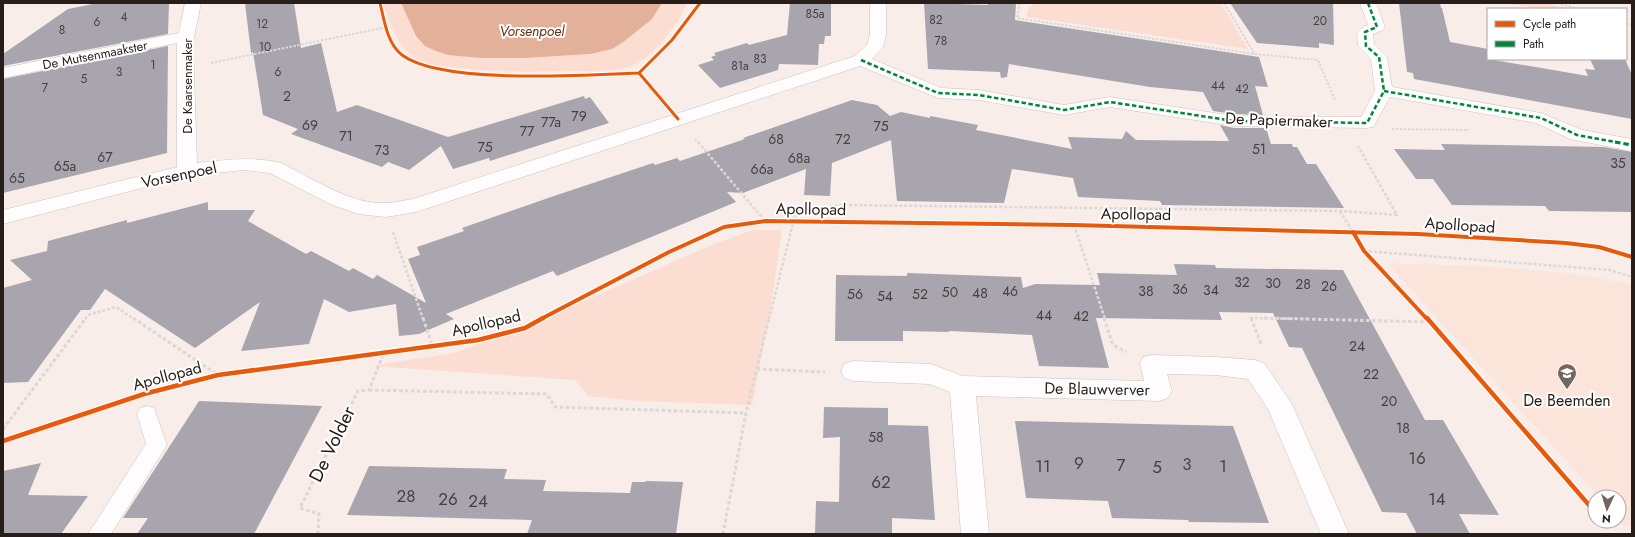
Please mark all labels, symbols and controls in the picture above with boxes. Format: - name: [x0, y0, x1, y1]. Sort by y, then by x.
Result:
- house number: 85a: [805, 5, 825, 23]
- house number: 4: [121, 8, 128, 26]
- legend: [1487, 8, 1627, 60]
- house number: 82: [929, 11, 943, 29]
- house number: 20: [1313, 12, 1327, 30]
- house number: 6: [94, 13, 101, 31]
- house number: 12: [256, 15, 268, 33]
- text: Cycle path: [1523, 15, 1576, 33]
- house number: 8: [59, 21, 65, 39]
- water label: Vorsenpoel: [500, 21, 565, 41]
- house number: 78: [935, 32, 947, 50]
- street label: De Mutsenmaakster: [41, 35, 150, 74]
- text: Path: [1523, 35, 1544, 53]
- street label: De Kaarsenmaker: [178, 38, 197, 134]
- house number: 10: [259, 38, 271, 56]
- house number: 83: [753, 50, 767, 68]
- house number: 1: [150, 56, 156, 74]
- house number: 81a: [731, 57, 749, 75]
- house number: 3: [116, 63, 123, 81]
- house number: 6: [275, 63, 282, 81]
- house number: 5: [81, 70, 88, 88]
- house number: 44: [1211, 77, 1225, 95]
- house number: 7: [42, 79, 49, 97]
- house number: 42: [1235, 80, 1249, 98]
- house number: 2: [283, 86, 291, 106]
- house number: 79: [571, 106, 587, 126]
- street label: De Papiermaker: [1225, 107, 1334, 133]
- house number: 77a: [541, 112, 561, 132]
- house number: 69: [302, 115, 318, 135]
- house number: 75: [873, 116, 889, 136]
- house number: 77: [520, 121, 535, 141]
- house number: 71: [339, 126, 353, 146]
- house number: 68: [768, 129, 784, 149]
- house number: 72: [835, 129, 851, 149]
- house number: 75: [477, 137, 493, 157]
- house number: 51: [1252, 139, 1266, 159]
- house number: 73: [375, 140, 390, 160]
- house number: 67: [97, 147, 113, 167]
- house number: 68a: [788, 148, 810, 168]
- house number: 35: [1610, 153, 1626, 173]
- house number: 65a: [54, 156, 76, 176]
- street label: Vorsenpoel: [139, 156, 219, 194]
- house number: 66a: [751, 159, 773, 179]
- house number: 65: [9, 168, 25, 188]
- street label: Apollopad: [776, 197, 846, 221]
- street label: Apollopad: [1101, 202, 1171, 226]
- street label: Apollopad: [1424, 211, 1496, 239]
- house number: 32: [1234, 272, 1250, 292]
- house number: 30: [1265, 273, 1281, 293]
- house number: 28: [1295, 274, 1311, 294]
- house number: 26: [1321, 276, 1337, 296]
- house number: 36: [1172, 279, 1188, 299]
- house number: 34: [1203, 280, 1219, 300]
- house number: 46: [1002, 281, 1018, 301]
- house number: 38: [1138, 281, 1154, 301]
- house number: 50: [942, 282, 958, 302]
- house number: 48: [972, 283, 988, 303]
- house number: 56: [847, 284, 863, 304]
- house number: 52: [912, 284, 928, 304]
- house number: 54: [877, 286, 893, 306]
- street label: Apollopad: [449, 304, 523, 342]
- house number: 44: [1036, 305, 1052, 325]
- house number: 42: [1073, 306, 1089, 326]
- house number: 24: [1349, 336, 1365, 356]
- street label: Apollopad: [130, 356, 204, 396]
- school or university icon: De Beemden: [1556, 362, 1578, 390]
- house number: 22: [1363, 364, 1379, 384]
- street label: De Blauwverver: [1044, 377, 1150, 401]
- place label: De Beemden: [1523, 389, 1611, 412]
- house number: 20: [1381, 391, 1397, 411]
- street label: De Volder: [302, 401, 362, 486]
- house number: 18: [1396, 418, 1410, 438]
- house number: 58: [868, 427, 884, 447]
- house number: 16: [1408, 446, 1426, 470]
- house number: 9: [1074, 451, 1084, 475]
- house number: 3: [1182, 452, 1192, 476]
- house number: 7: [1117, 453, 1126, 477]
- house number: 11: [1035, 454, 1051, 478]
- house number: 1: [1219, 454, 1227, 478]
- house number: 5: [1152, 455, 1162, 479]
- house number: 62: [871, 470, 891, 494]
- house number: 28: [397, 484, 415, 508]
- house number: 26: [438, 487, 458, 511]
- house number: 14: [1428, 487, 1446, 511]
- house number: 24: [468, 489, 488, 513]
- north arrow: [1587, 489, 1627, 529]
- text: N: [1601, 511, 1611, 527]

